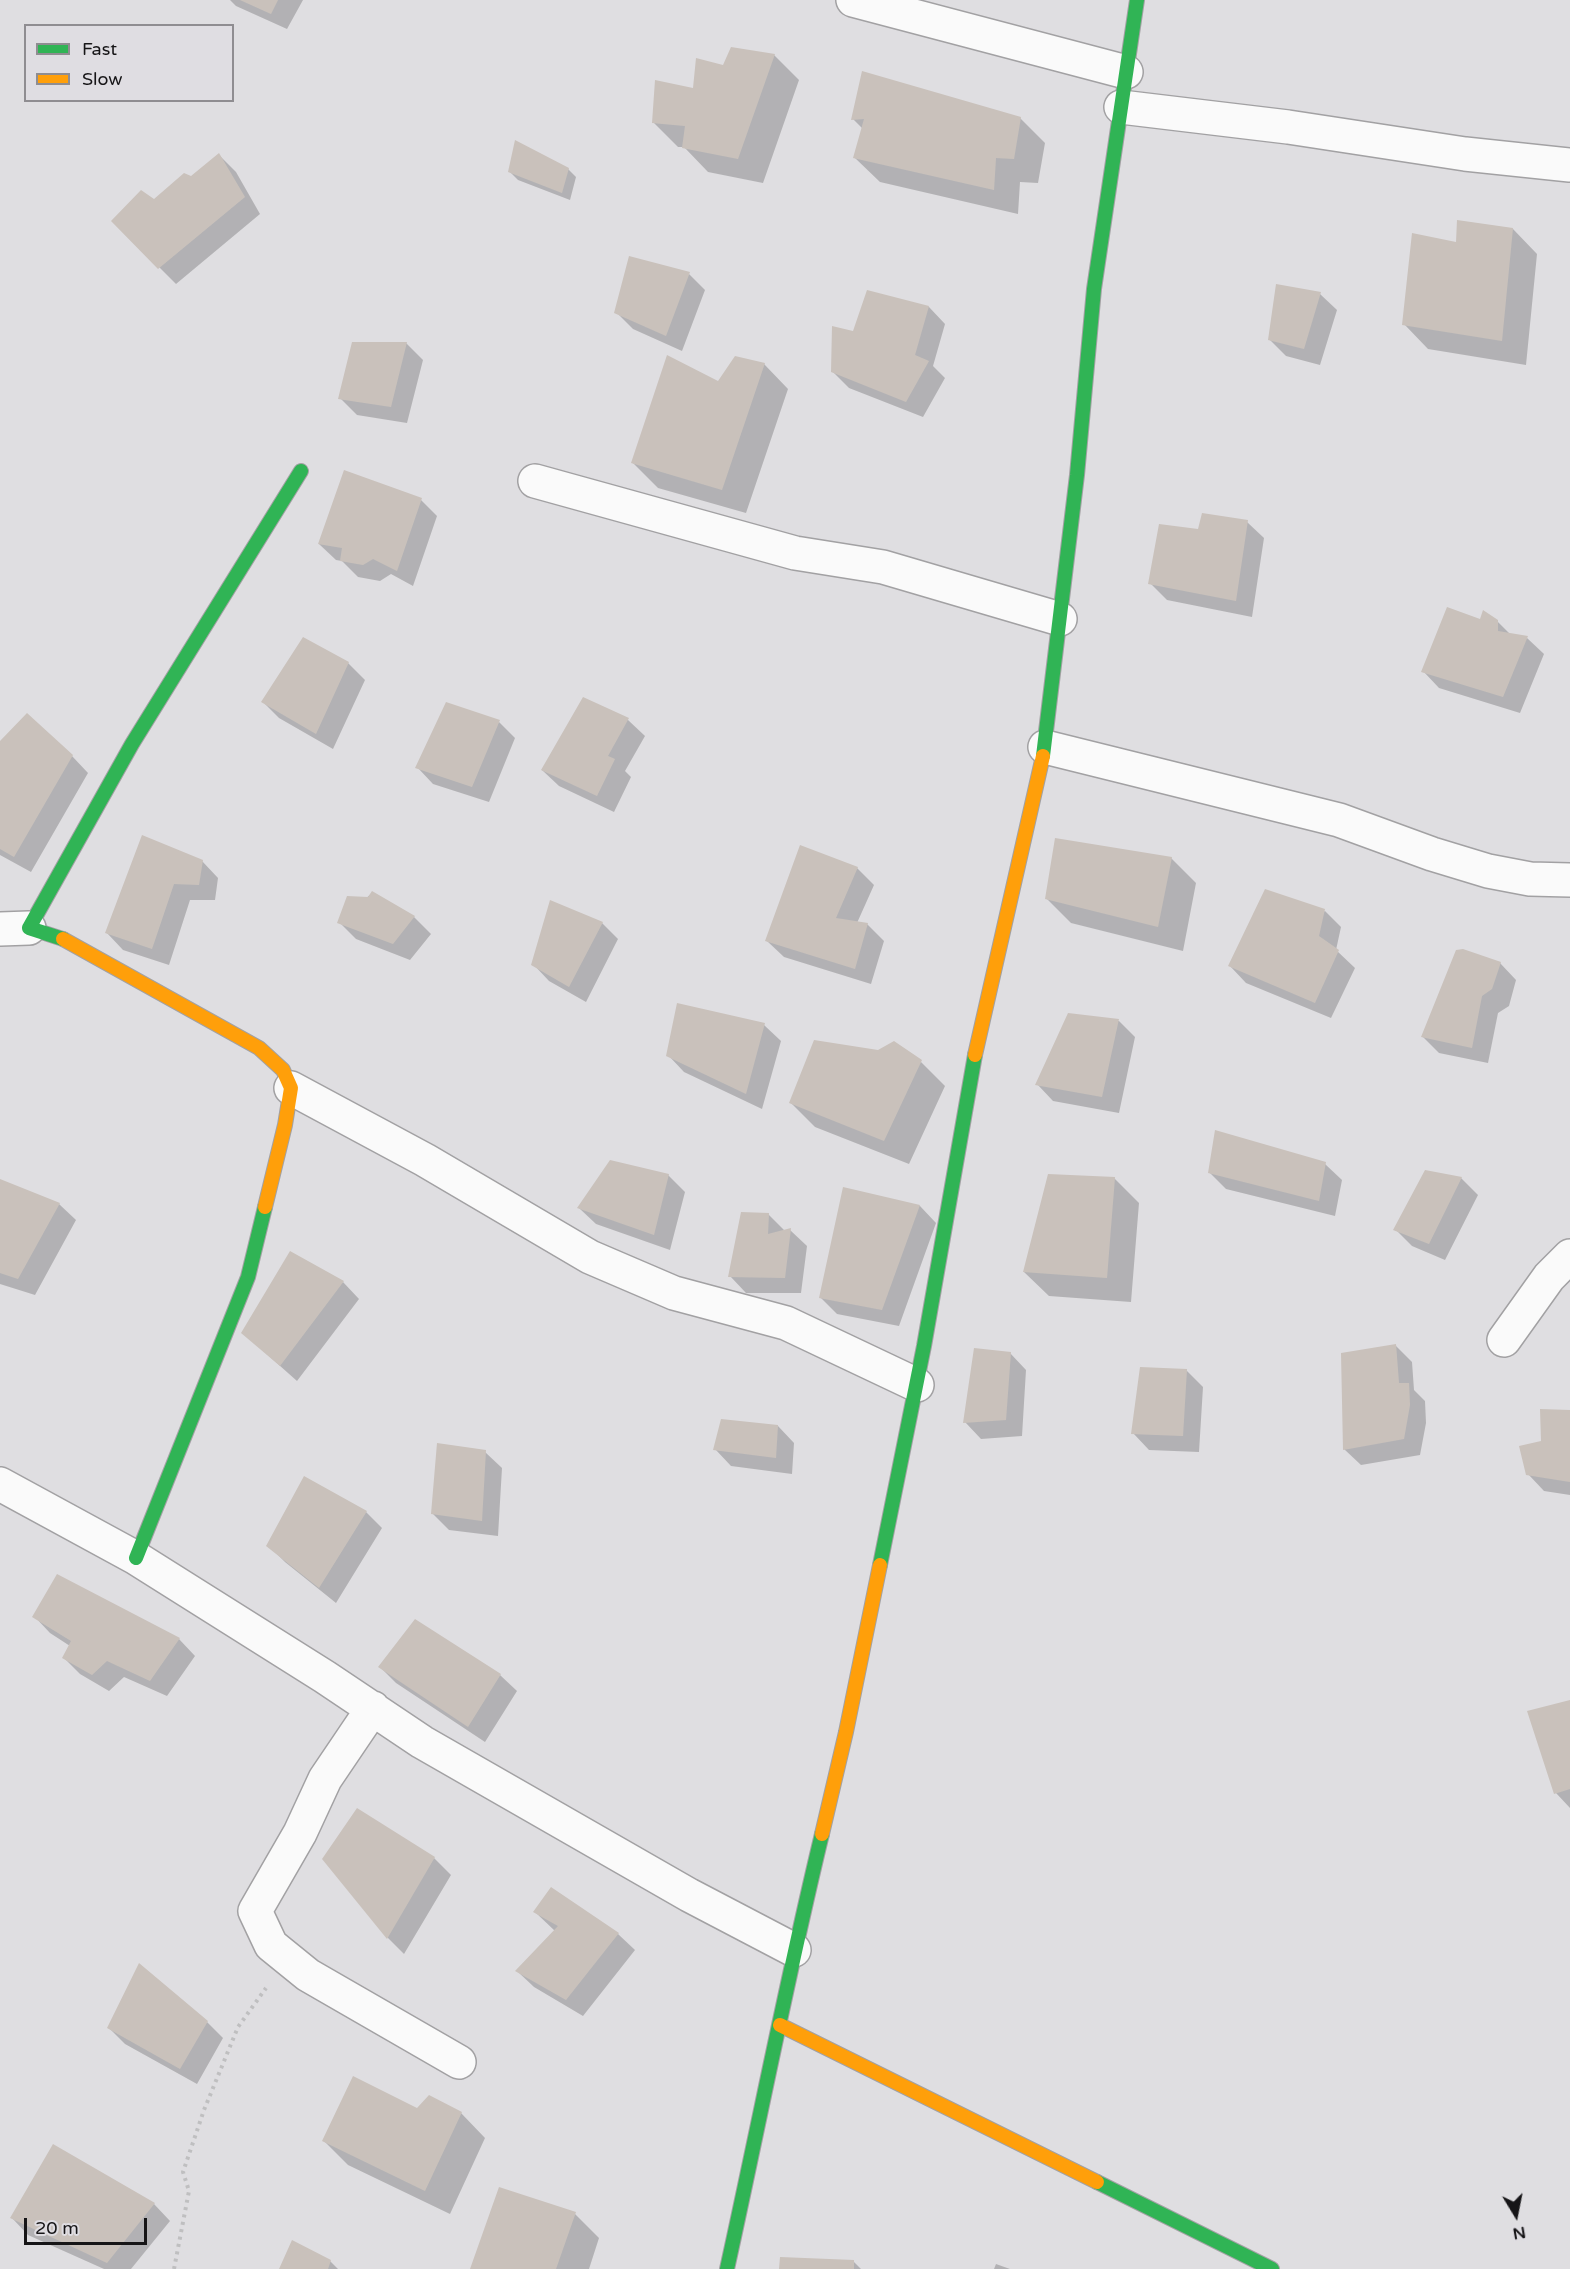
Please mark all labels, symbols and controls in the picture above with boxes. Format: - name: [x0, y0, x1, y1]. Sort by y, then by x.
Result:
- legend: [24, 24, 234, 102]
- text: Fast: [82, 38, 117, 60]
- text: Slow: [82, 68, 123, 90]
- north arrow: [1486, 2185, 1546, 2245]
- scale bar: [27, 2206, 150, 2244]
- text: 20 m: [35, 2217, 79, 2239]
- text: N: [1511, 2222, 1527, 2244]

